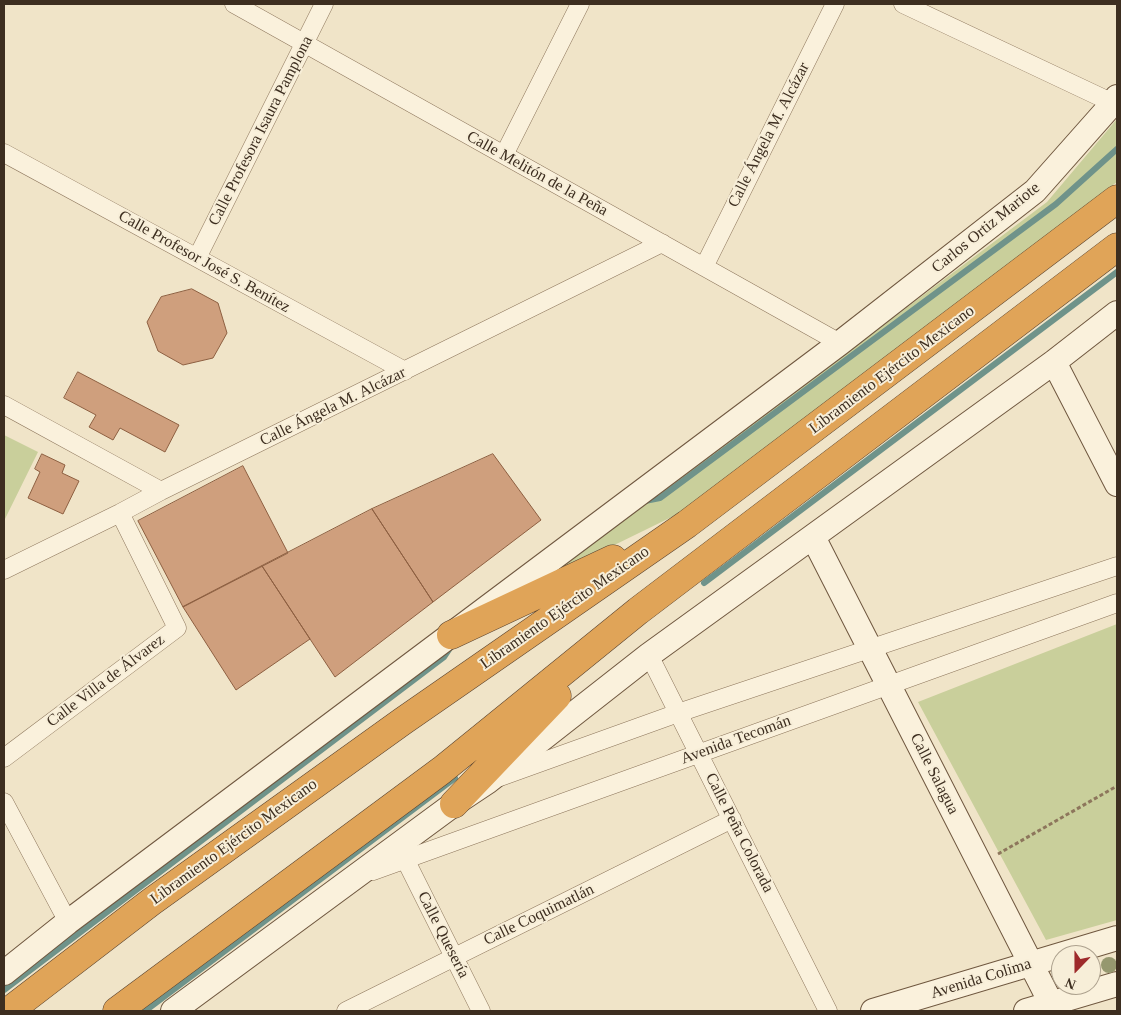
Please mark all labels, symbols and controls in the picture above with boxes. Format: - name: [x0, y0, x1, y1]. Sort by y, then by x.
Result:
- street label: Calle Profesora Isaura Pamplona: [205, 33, 317, 229]
- street label: Calle Ángela M. Alcázar: [724, 59, 814, 211]
- street label: Calle Melitón de la Peña: [463, 127, 611, 221]
- street label: Carlos Ortiz Mariote: [928, 179, 1044, 277]
- street label: Calle Profesor José S. Benítez: [115, 207, 293, 317]
- street label: Libramiento Ejército Mexicano: [806, 302, 978, 438]
- street label: Calle Ángela M. Alcázar: [257, 363, 409, 451]
- street label: Libramiento Ejército Mexicano: [477, 542, 653, 674]
- street label: Calle Villa de Álvarez: [43, 630, 169, 732]
- street label: Avenida Tecomán: [678, 711, 794, 769]
- street label: Calle Salagua: [905, 730, 963, 818]
- street label: Calle Peña Colorada: [701, 770, 777, 896]
- street label: Libramiento Ejército Mexicano: [147, 775, 321, 909]
- street label: Calle Coquimatlán: [481, 880, 597, 950]
- street label: Calle Quesería: [413, 888, 473, 982]
- north arrow: [1051, 945, 1101, 995]
- street label: Avenida Colima: [928, 955, 1034, 1003]
- text: N: [1063, 975, 1078, 992]

